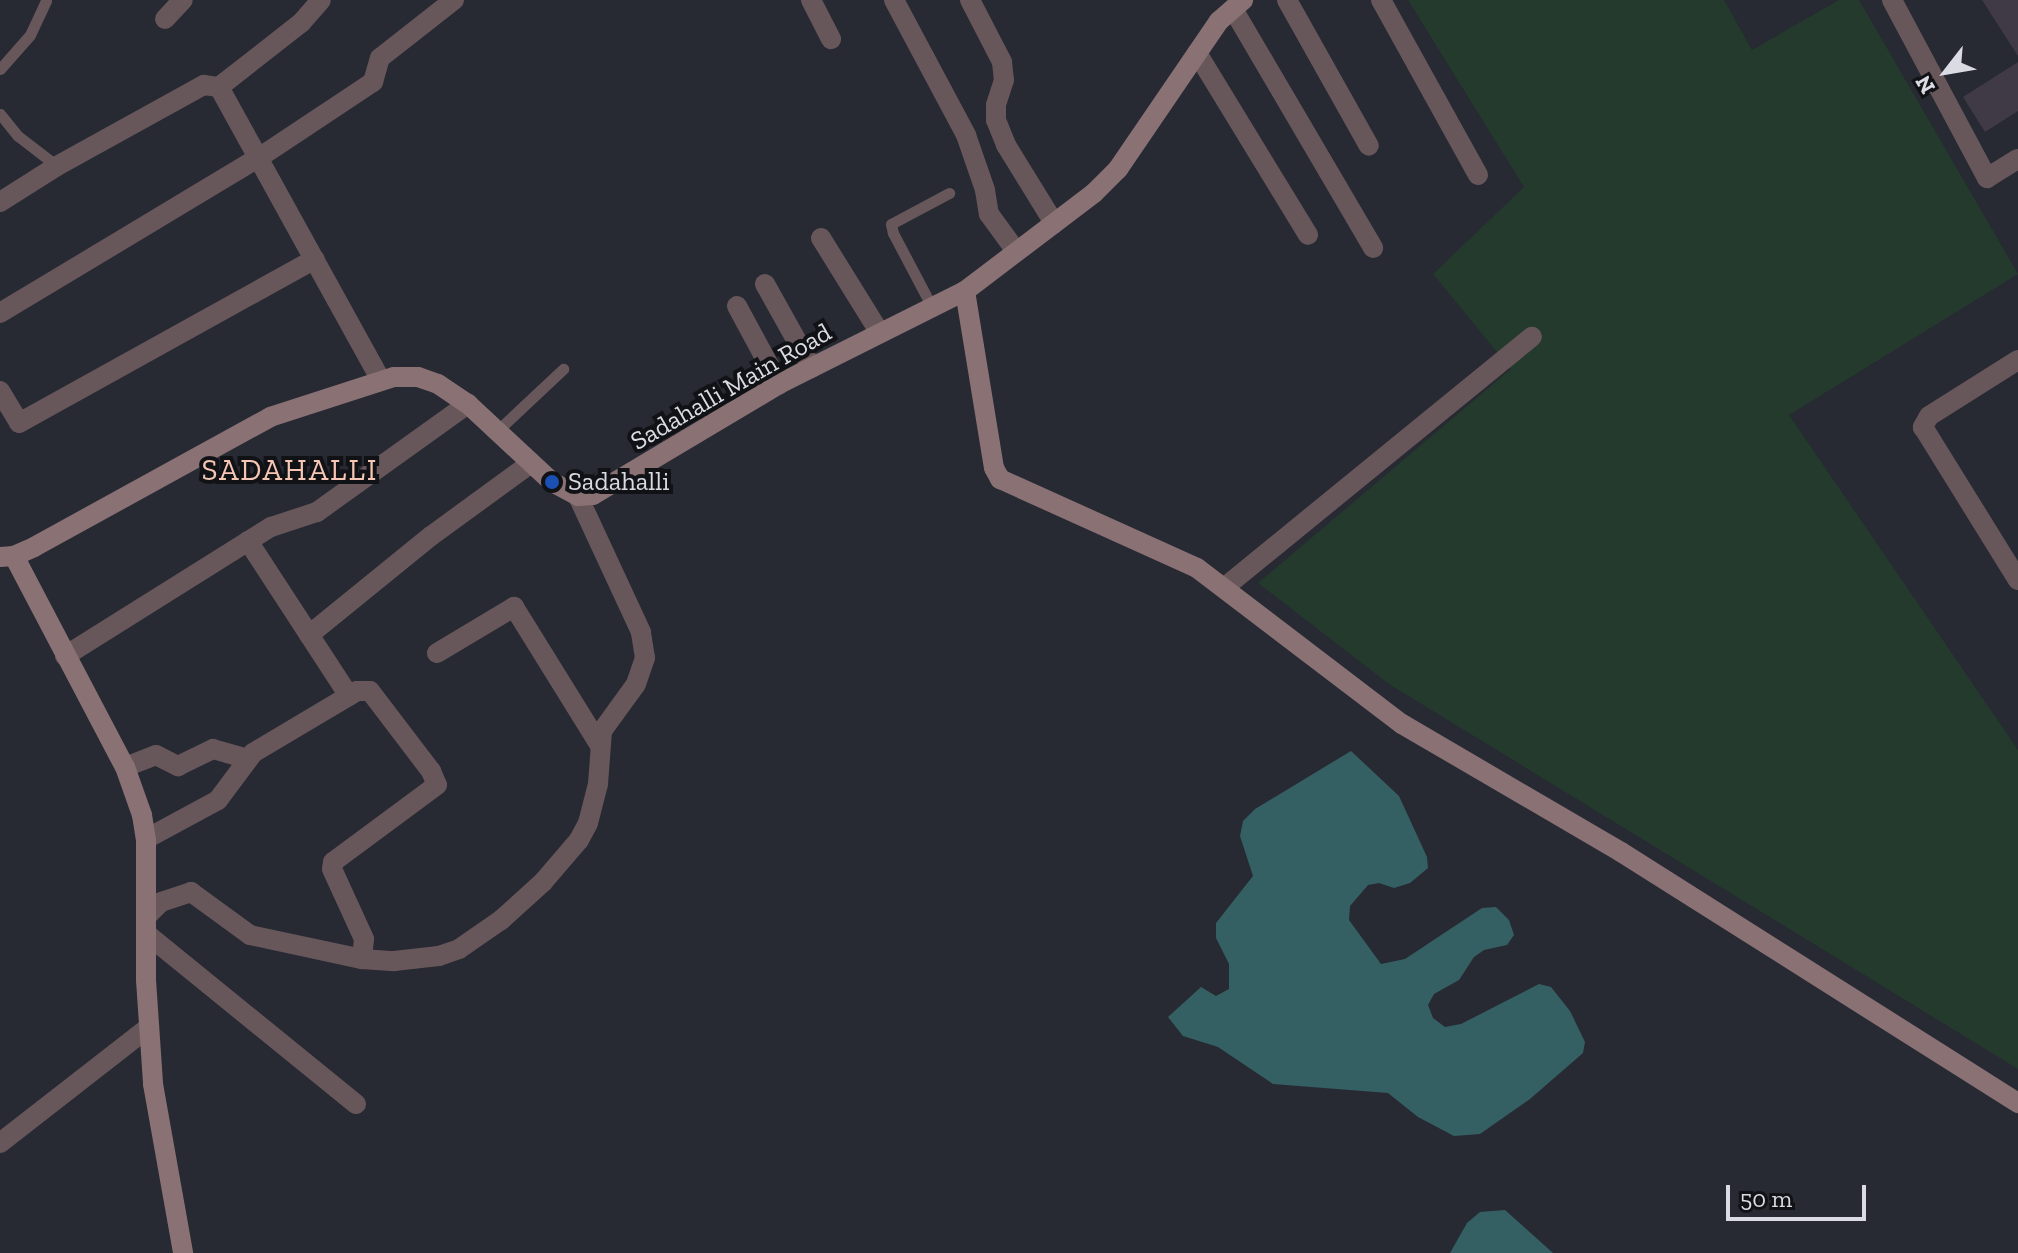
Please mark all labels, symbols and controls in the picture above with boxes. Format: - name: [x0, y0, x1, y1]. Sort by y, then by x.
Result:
- north arrow: [1906, 32, 1986, 112]
- text: N: [1909, 71, 1941, 99]
- street label: Sadahalli Main Road: [625, 317, 837, 457]
- district label: SADAHALLI: [202, 452, 378, 488]
- place label: Sadahalli: [568, 466, 669, 498]
- marker: Sadahalli: [543, 473, 561, 491]
- scale bar: [1730, 1169, 1870, 1219]
- text: 50 m: [1740, 1184, 1792, 1213]

